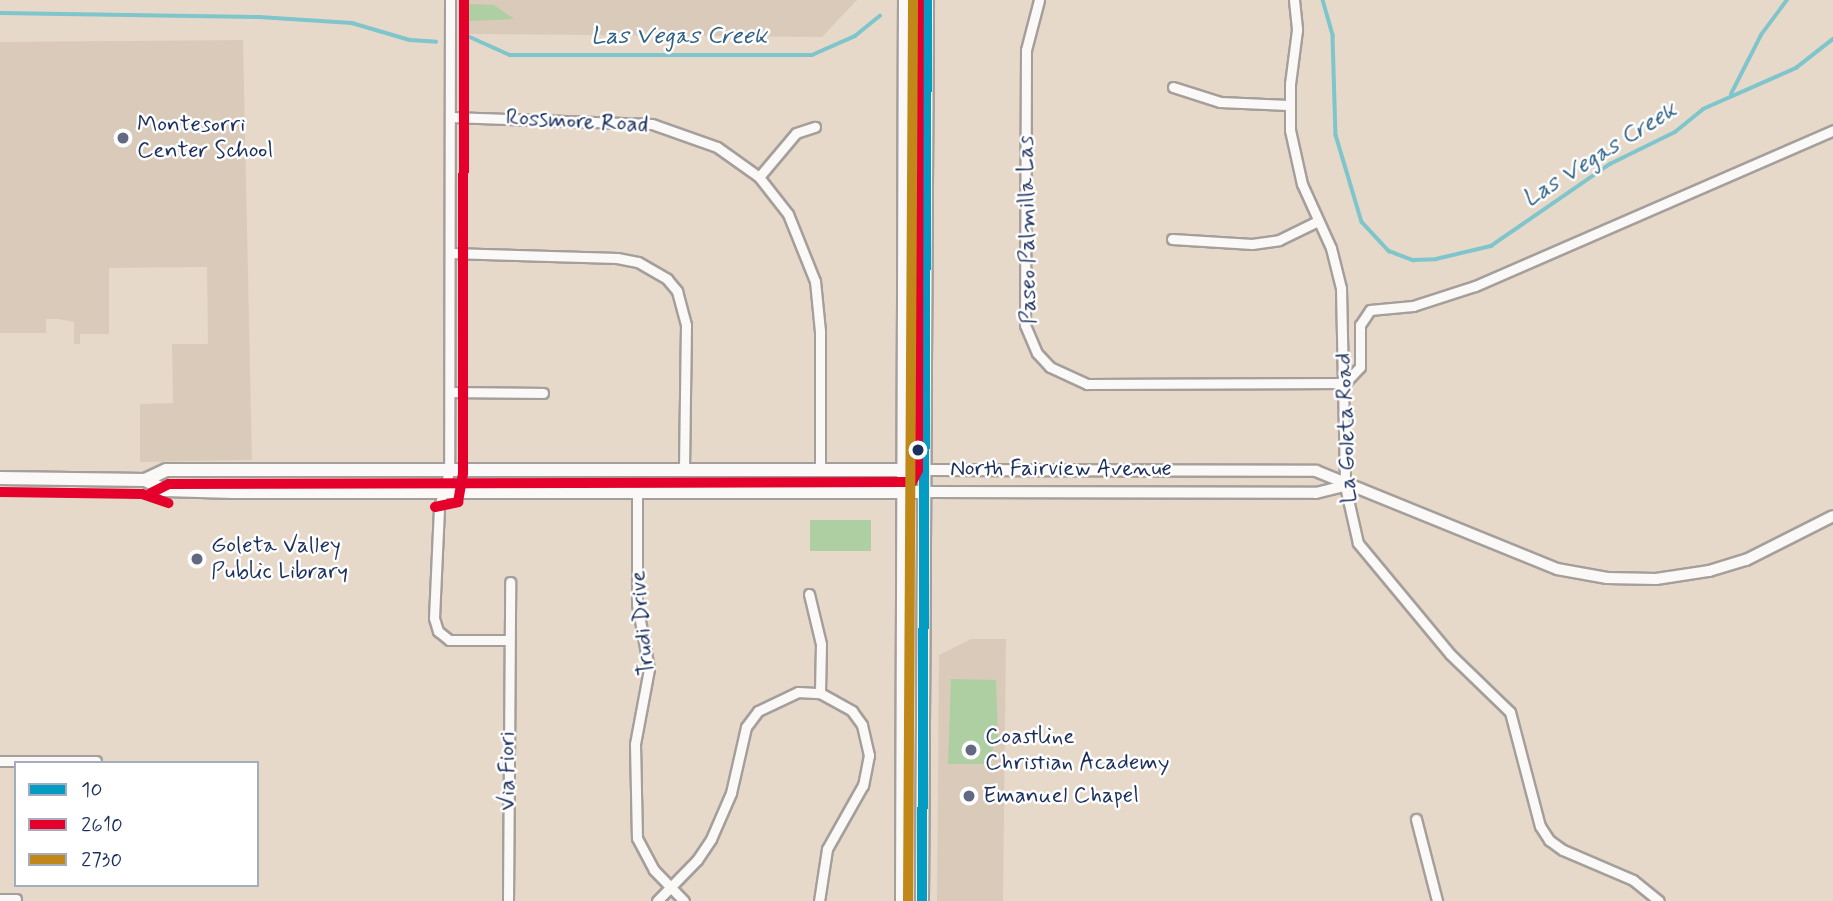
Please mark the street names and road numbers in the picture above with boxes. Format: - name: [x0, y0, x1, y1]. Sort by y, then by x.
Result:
- street label: Rossmore Road: [506, 105, 648, 139]
- street label: Paseo Palmilla Las: [1013, 135, 1043, 325]
- street label: La Goleta Road: [1331, 352, 1363, 504]
- street label: North Fairview Avenue: [952, 455, 1170, 483]
- street label: Trudi Drive: [625, 570, 661, 676]
- street label: Via Fiori: [494, 732, 522, 810]

